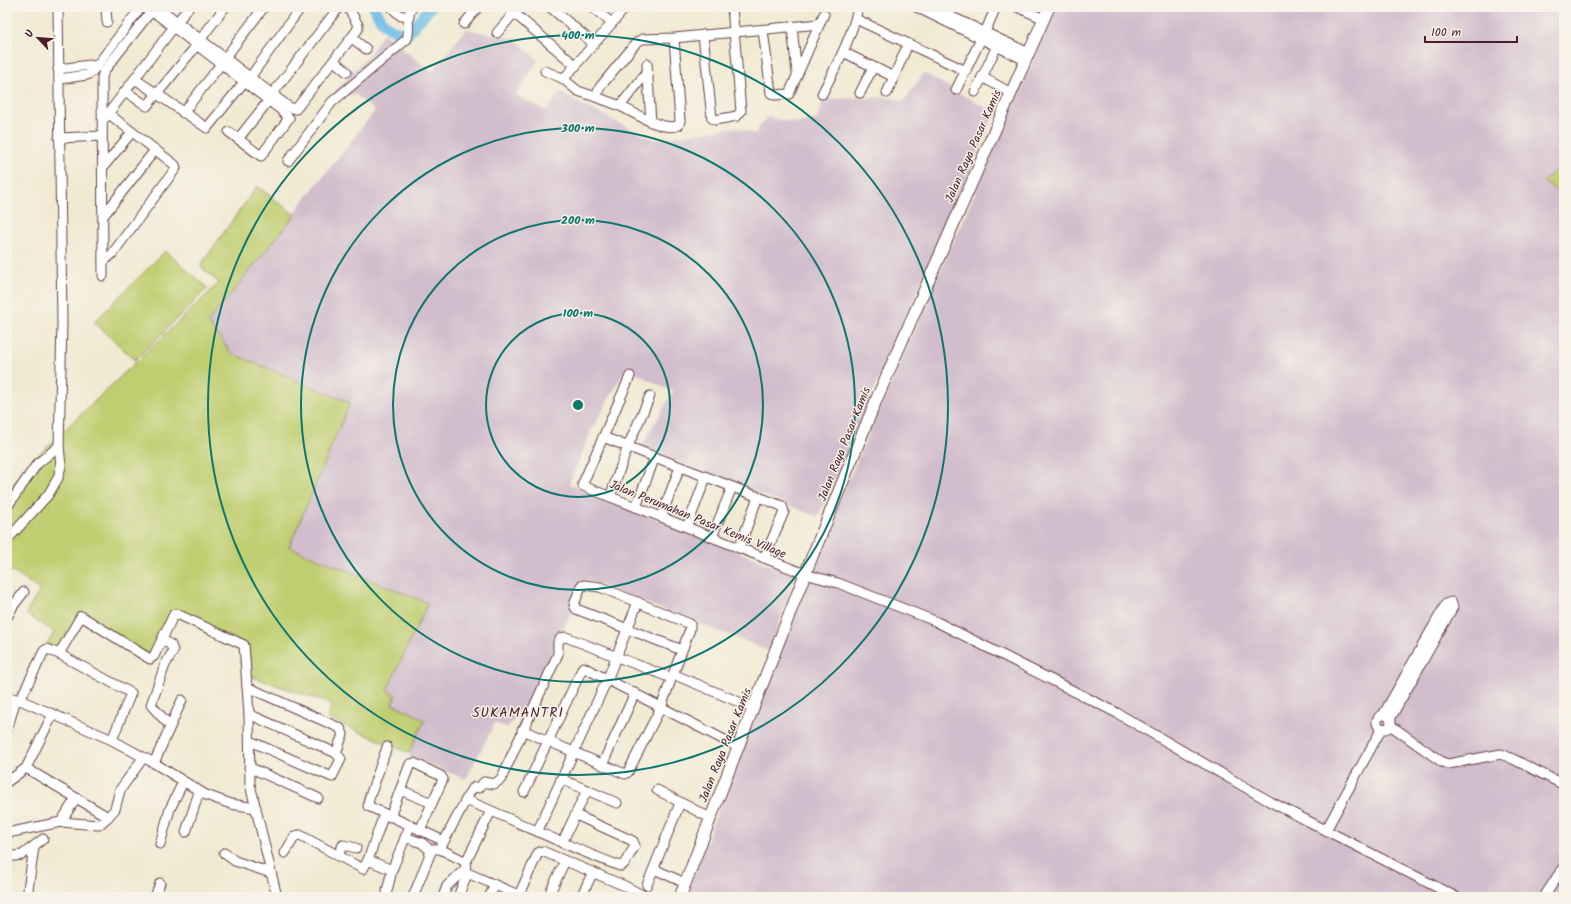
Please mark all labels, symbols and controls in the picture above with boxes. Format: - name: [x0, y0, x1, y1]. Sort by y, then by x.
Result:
- north arrow: [18, 18, 58, 58]
- scale bar: [1425, 18, 1517, 44]
- text: 100 m: [1431, 23, 1462, 42]
- text: 400 m: [561, 26, 595, 45]
- text: U: [20, 27, 40, 41]
- street label: Jalan Raya Pasar Kamis: [940, 87, 1007, 206]
- text: 300 m: [560, 119, 595, 138]
- text: 200 m: [561, 211, 595, 230]
- text: 100 m: [563, 304, 593, 323]
- street label: Jalan Raya Pasar Kamis: [813, 384, 876, 504]
- centre of rings: [571, 398, 585, 412]
- street label: Jalan Perumahan Pasar Kemis Village: [606, 475, 790, 564]
- street label: Jalan Raya Pasar Kamis: [694, 685, 757, 805]
- district label: SUKAMANTRI: [472, 702, 564, 724]

